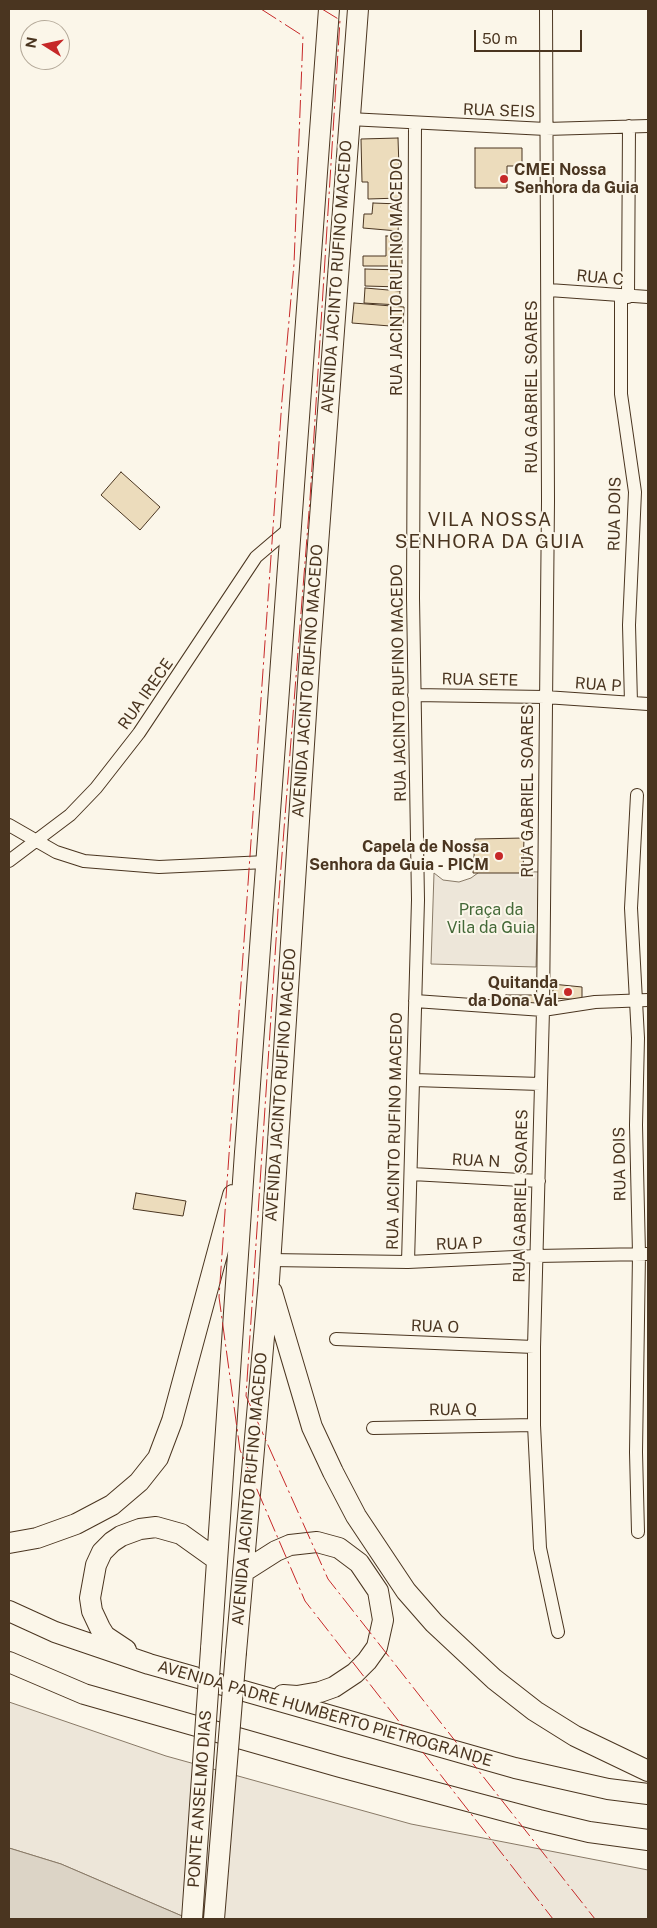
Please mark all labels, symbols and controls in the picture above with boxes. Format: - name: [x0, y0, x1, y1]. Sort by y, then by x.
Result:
- north arrow: [20, 20, 70, 70]
- scale bar: [477, 20, 584, 52]
- text: 50 m: [482, 30, 517, 47]
- text: N: [22, 36, 40, 49]
- street label: RUA SEIS: [463, 100, 535, 122]
- street label: AVENIDA JACINTO RUFINO MACEDO: [318, 140, 356, 414]
- street label: RUA JACINTO RUFINO MACEDO: [387, 158, 407, 396]
- place label: CMEI Nossa Senhora da Guia: [514, 160, 639, 198]
- marker: CMEI Nossa Senhora da Guia: [498, 173, 510, 185]
- street label: RUA C: [576, 266, 624, 290]
- street label: RUA GABRIEL SOARES: [522, 300, 542, 474]
- street label: RUA DOIS: [605, 477, 625, 551]
- district label: VILA NOSSA SENHORA DA GUIA: [393, 509, 587, 553]
- street label: AVENIDA JACINTO RUFINO MACEDO: [289, 544, 327, 818]
- street label: RUA JACINTO RUFINO MACEDO: [387, 564, 411, 802]
- street label: RUA IRECE: [114, 655, 178, 733]
- street label: RUA SETE: [441, 670, 519, 690]
- street label: RUA P: [574, 674, 622, 696]
- street label: RUA GABRIEL SOARES: [518, 704, 538, 878]
- place label: Capela de Nossa Senhora da Guia - PICM: [309, 837, 489, 875]
- marker: Capela de Nossa Senhora da Guia - PICM: [493, 850, 505, 862]
- park label: Praça da Vila da Guia: [447, 900, 535, 938]
- street label: AVENIDA JACINTO RUFINO MACEDO: [262, 948, 300, 1222]
- place label: Quitanda da Dona Val: [468, 973, 558, 1011]
- marker: Quitanda da Dona Val: [562, 986, 574, 998]
- street label: RUA JACINTO RUFINO MACEDO: [383, 1012, 407, 1250]
- street label: RUA GABRIEL SOARES: [510, 1109, 532, 1283]
- street label: RUA DOIS: [610, 1127, 630, 1201]
- street label: RUA N: [451, 1150, 501, 1172]
- street label: RUA P: [435, 1234, 483, 1254]
- street label: RUA O: [411, 1317, 459, 1337]
- street label: AVENIDA JACINTO RUFINO MACEDO: [228, 1352, 272, 1626]
- street label: RUA Q: [429, 1400, 477, 1420]
- street label: AVENIDA PADRE HUMBERTO PIETROGRANDE: [156, 1657, 494, 1771]
- street label: PONTE ANSELMO DIAS: [184, 1710, 216, 1888]

